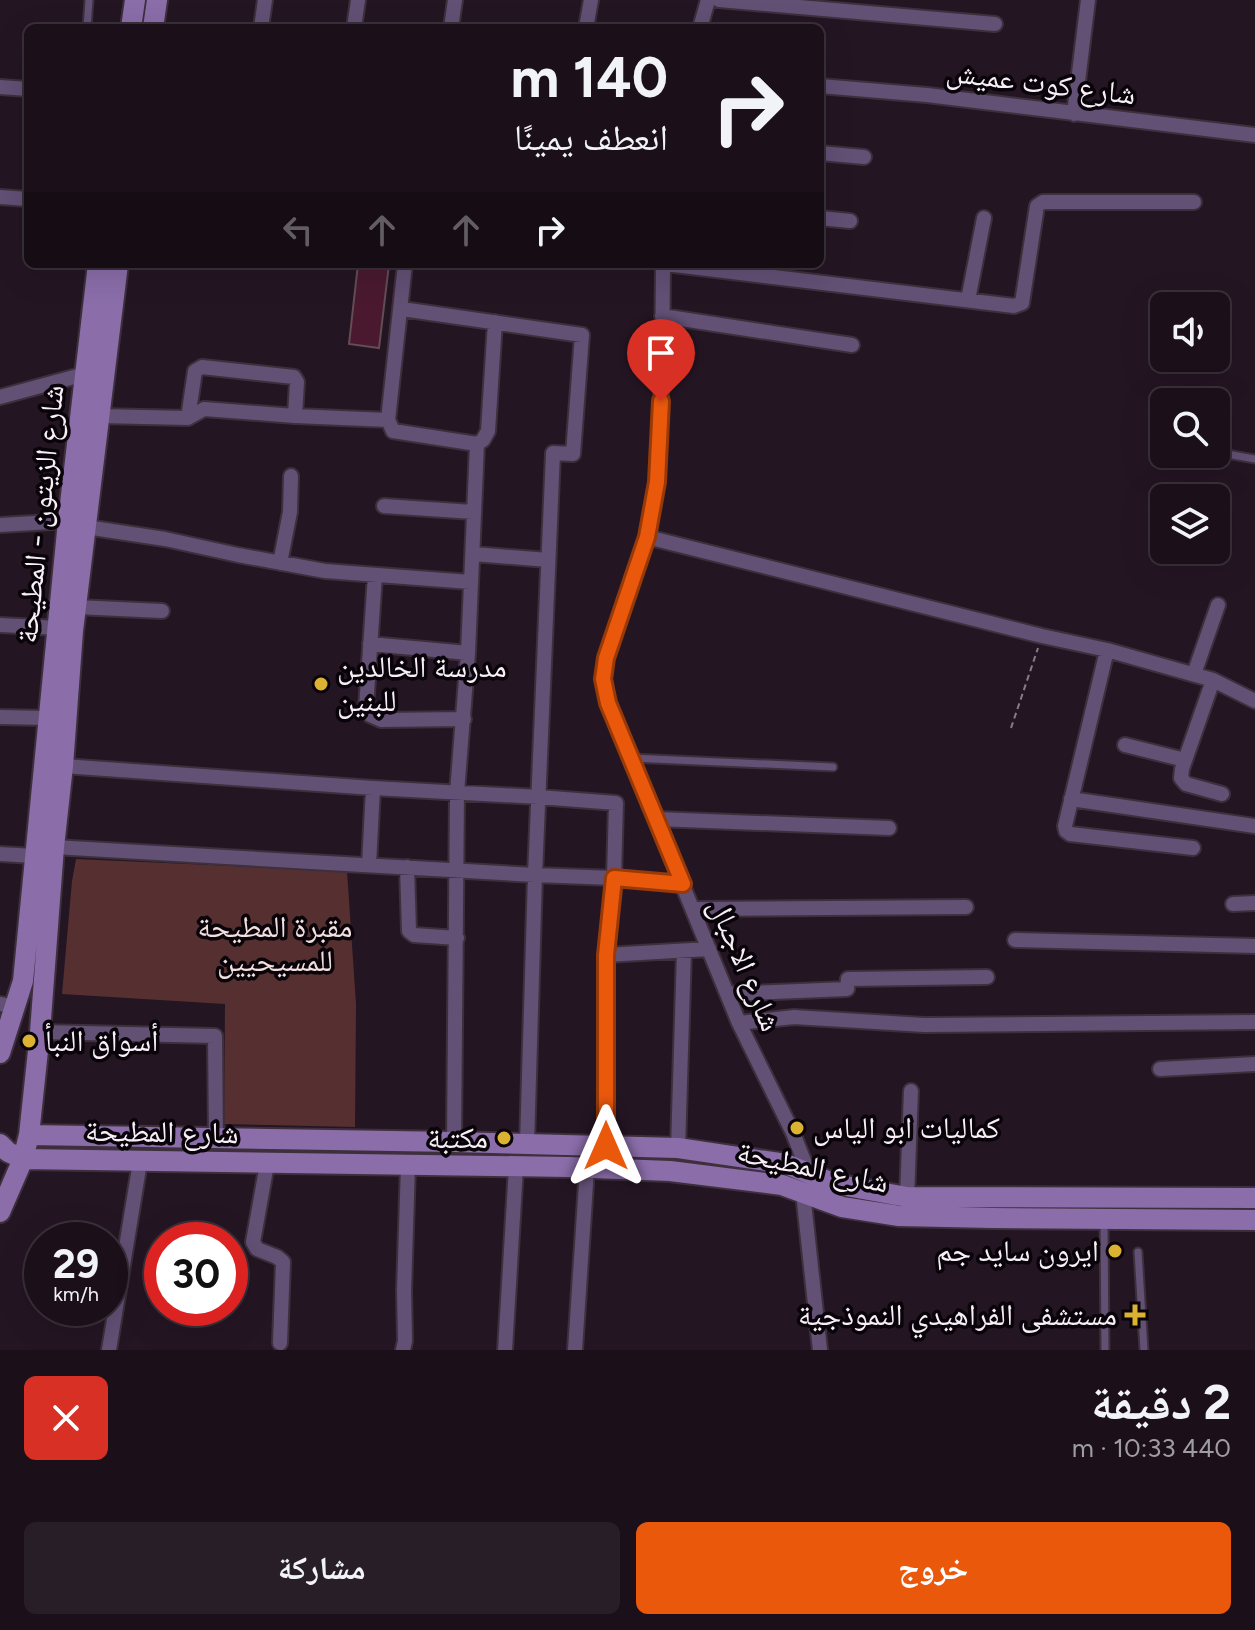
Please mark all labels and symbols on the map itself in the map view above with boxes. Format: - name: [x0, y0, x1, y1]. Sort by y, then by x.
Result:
- street label: شارع كوت عميش: [944, 53, 1138, 113]
- pin: [627, 319, 695, 401]
- street label: شارع الزيتون - المطيحة: [8, 383, 72, 645]
- place label: مدرسة الخالدين للبنين: [337, 648, 507, 719]
- marker: مدرسة الخالدين للبنين: [312, 675, 330, 693]
- street label: شارع الاجبال: [700, 893, 790, 1037]
- park label: مقبرة المطيحة للمسيحيين: [198, 908, 352, 979]
- place label: أسواق النبأ: [45, 1022, 159, 1059]
- marker: أسواق النبأ: [20, 1032, 38, 1050]
- position arrow: [564, 1104, 648, 1188]
- place label: كماليات ابو الياس: [813, 1109, 1000, 1146]
- street label: شارع المطيحة: [85, 1112, 239, 1152]
- place label: مكتبة: [427, 1119, 488, 1156]
- marker: كماليات ابو الياس: [788, 1119, 806, 1137]
- marker: مكتبة: [495, 1129, 513, 1147]
- street label: شارع المطيحة: [734, 1132, 892, 1202]
- speed limit sign: 30: [144, 1222, 248, 1326]
- place label: ايرون سايد جم: [936, 1232, 1099, 1271]
- marker: ايرون سايد جم: [1106, 1242, 1124, 1260]
- place label: مستشفى الفراهيدي النموذجية: [798, 1296, 1117, 1339]
- marker: مستشفى الفراهيدي النموذجية: [1124, 1304, 1146, 1326]

